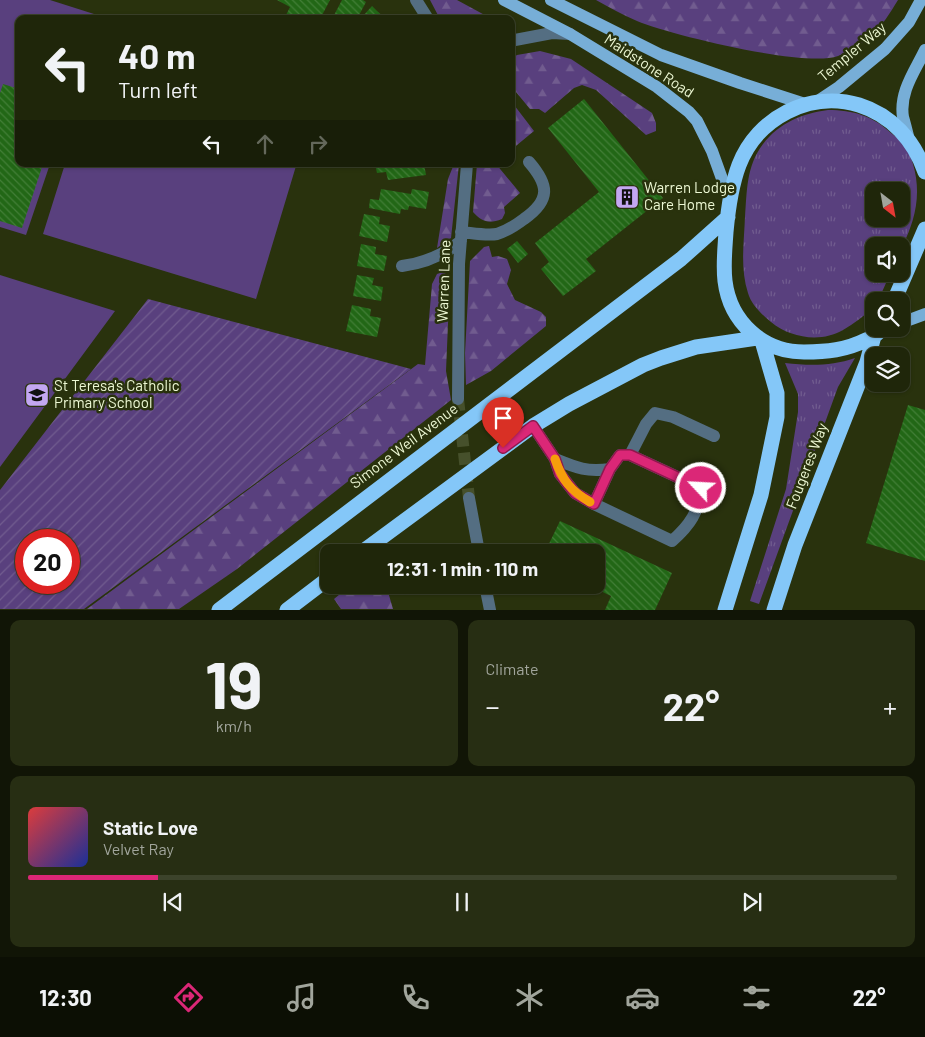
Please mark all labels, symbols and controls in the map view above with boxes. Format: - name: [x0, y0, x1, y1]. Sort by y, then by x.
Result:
- street label: Templer Way: [814, 18, 889, 85]
- street label: Maidstone Road: [601, 30, 698, 101]
- text: 40 m: [118, 34, 195, 76]
- icon: left: [35, 35, 100, 100]
- text: Turn left: [118, 76, 198, 102]
- icon: left: [198, 130, 226, 158]
- icon: ahead: [251, 130, 279, 158]
- icon: right: [304, 130, 332, 158]
- place label: Warren Lodge Care Home: [644, 178, 735, 213]
- north arrow: [865, 182, 910, 228]
- map controls: [865, 182, 910, 392]
- building icon: Warren Lodge Care Home: [614, 184, 640, 210]
- button: sound: [865, 237, 910, 282]
- street label: Warren Lane: [433, 240, 453, 322]
- button: search: [865, 292, 910, 337]
- button: layers: [865, 347, 910, 392]
- place label: St Teresa's Catholic Primary School: [54, 376, 180, 411]
- school or university icon: St Teresa's Catholic Primary School: [24, 382, 50, 408]
- pin: [482, 397, 524, 448]
- street label: Simone Weil Avenue: [346, 399, 461, 492]
- icon: arrive: [489, 404, 517, 432]
- street label: Fougeres Way: [781, 420, 831, 511]
- position arrow: [674, 461, 726, 513]
- speed limit sign: 20: [15, 529, 80, 594]
- text: 12:31 · 1 min · 110 m: [387, 557, 538, 580]
- text: 19: [205, 644, 263, 722]
- text: Climate: [486, 659, 538, 678]
- text: 22°: [663, 683, 720, 729]
- text: −: [486, 689, 500, 723]
- text: +: [883, 689, 897, 723]
- text: km/h: [216, 716, 252, 735]
- text: Static Love: [103, 816, 198, 839]
- text: Velvet Ray: [103, 839, 174, 858]
- icon: previous: [159, 888, 187, 916]
- icon: pause: [448, 888, 476, 916]
- icon: next: [738, 888, 766, 916]
- icon: directions: [171, 980, 206, 1015]
- icon: music: [284, 980, 319, 1015]
- icon: phone: [398, 980, 433, 1015]
- icon: climate: [512, 980, 547, 1015]
- icon: car: [625, 980, 660, 1015]
- icon: filters: [739, 980, 774, 1015]
- text: 12:30: [39, 984, 92, 1010]
- text: 22°: [853, 984, 886, 1010]

